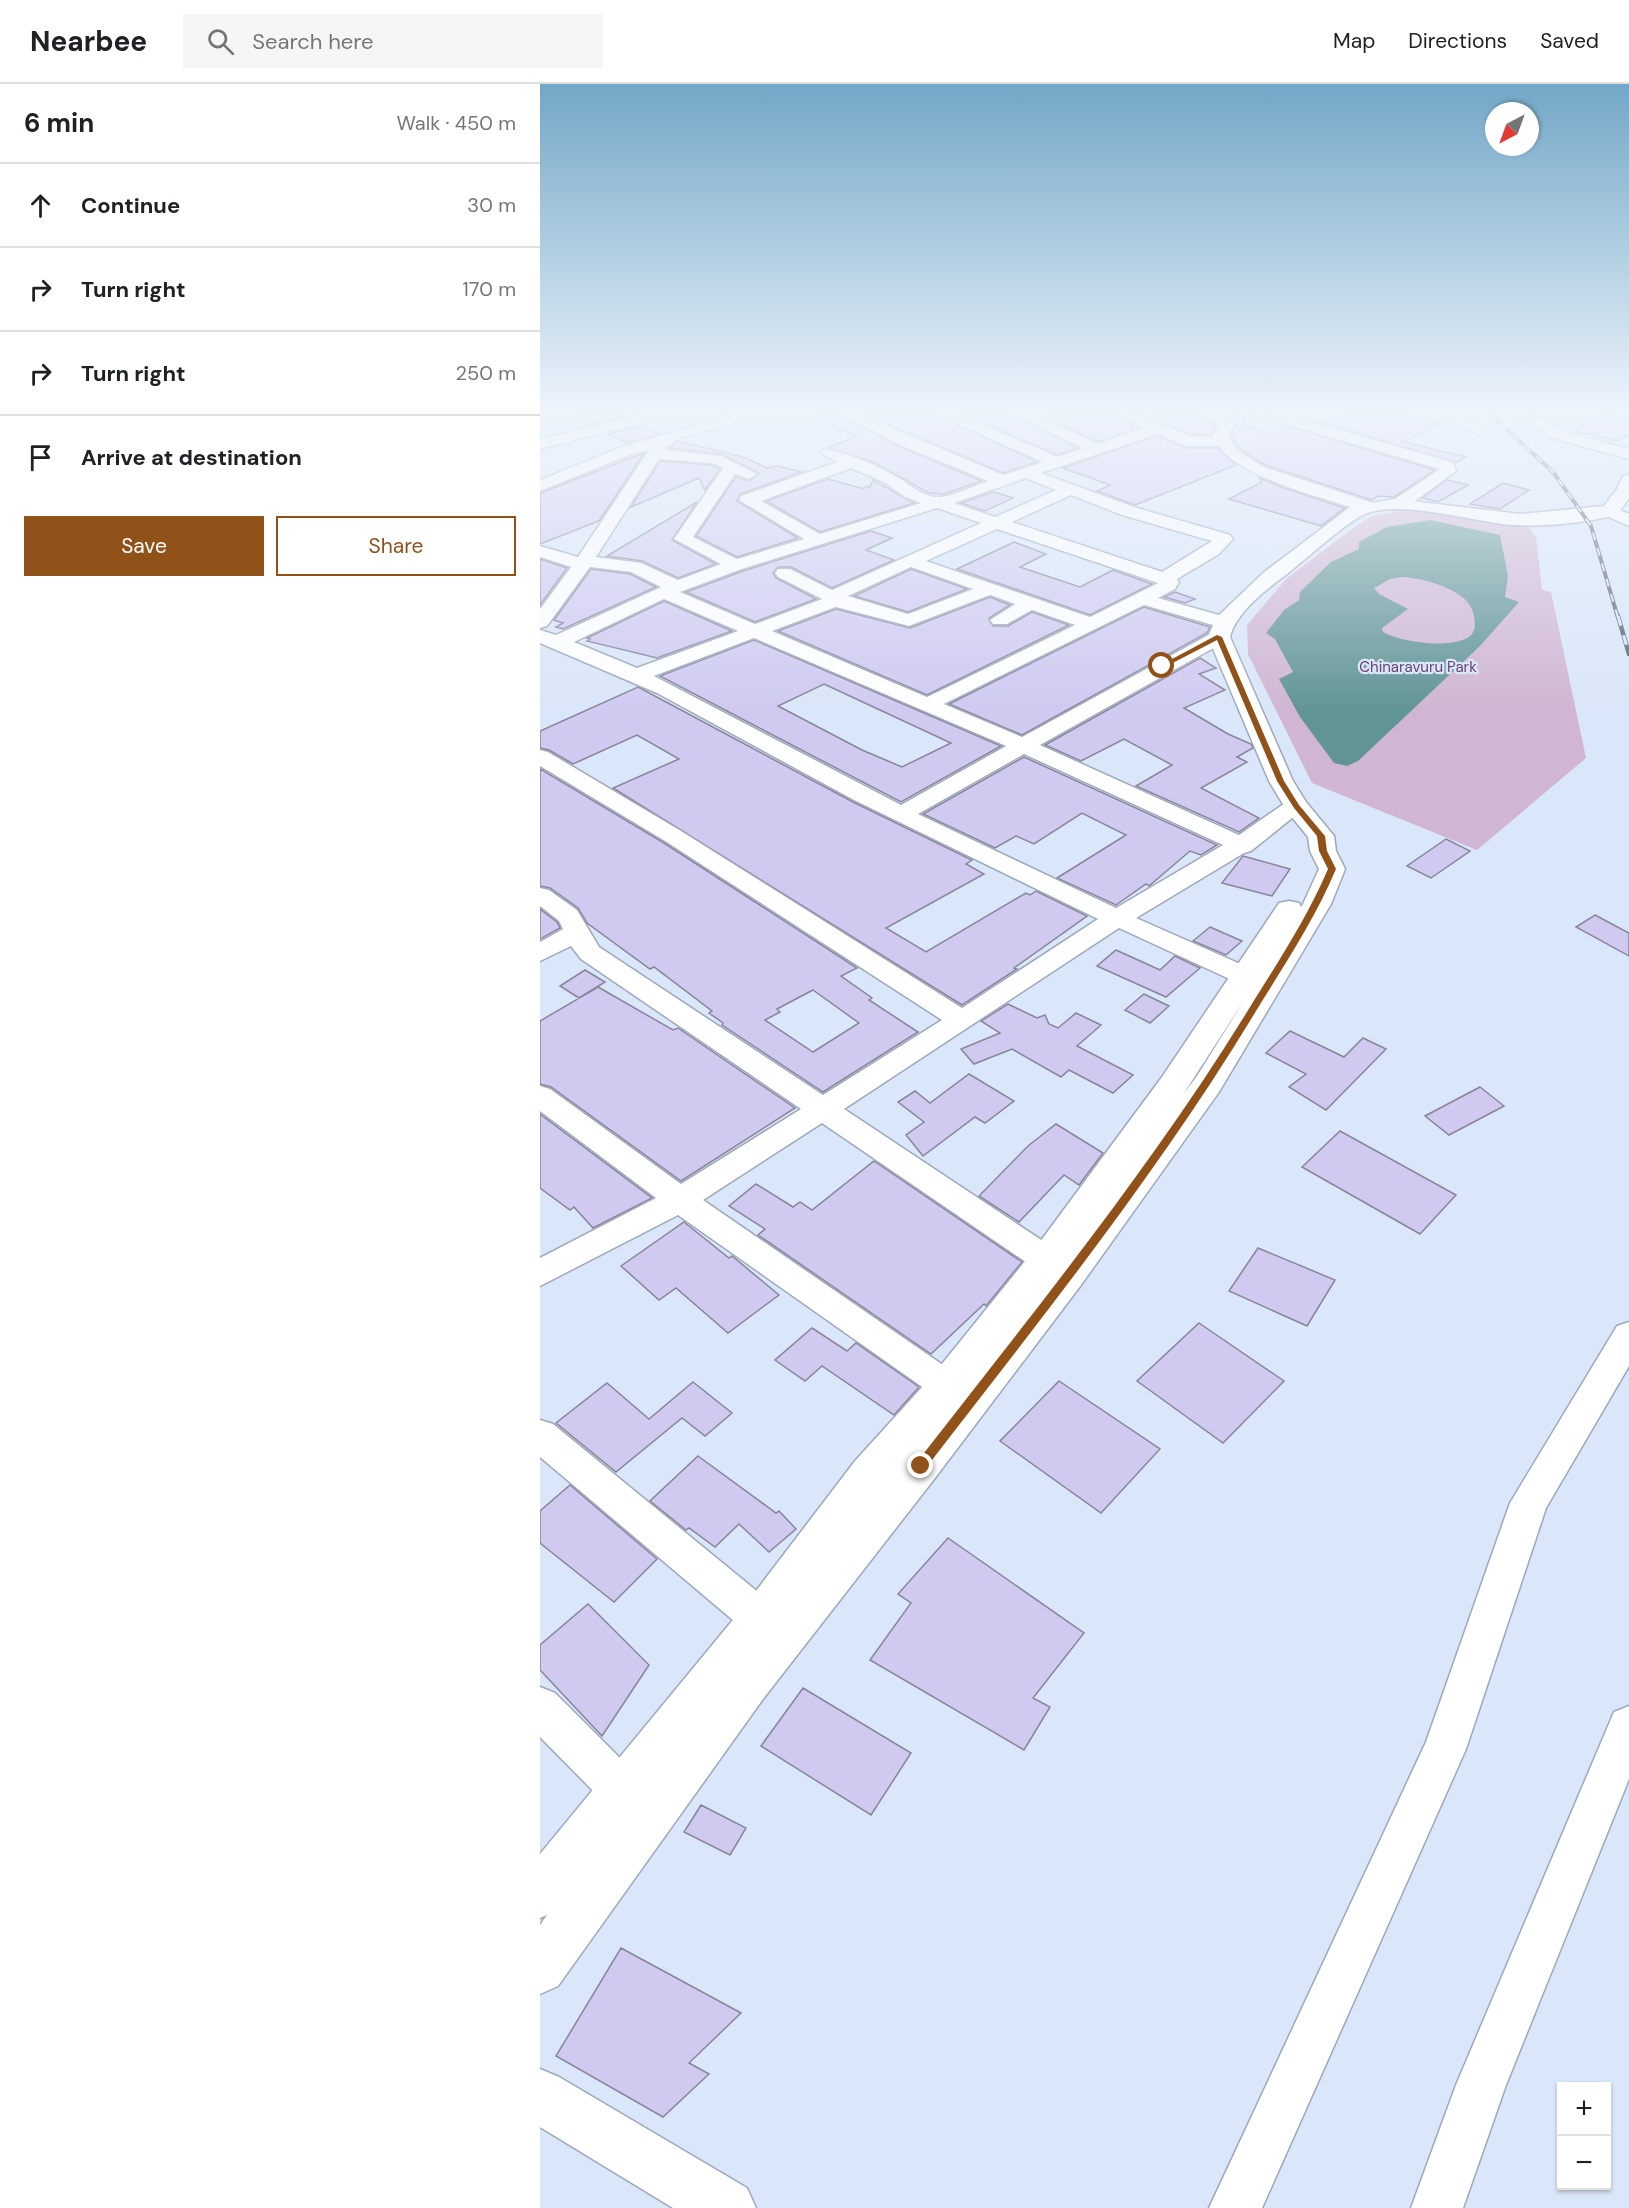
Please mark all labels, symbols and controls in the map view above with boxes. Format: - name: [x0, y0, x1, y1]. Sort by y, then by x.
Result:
- search box: [183, 14, 603, 68]
- text: Nearbee: [30, 23, 147, 60]
- icon: search: [204, 25, 237, 58]
- text: Search here: [252, 27, 374, 56]
- text: Map: [1333, 27, 1375, 55]
- text: Directions: [1408, 27, 1507, 55]
- text: Saved: [1540, 27, 1599, 55]
- north arrow: [1485, 102, 1539, 156]
- text: 6 min: [24, 106, 94, 140]
- text: Walk · 450 m: [396, 110, 516, 136]
- icon: ahead: [24, 189, 57, 222]
- text: Continue: [81, 191, 180, 220]
- text: 30 m: [467, 192, 516, 218]
- icon: right: [24, 273, 57, 306]
- text: Turn right: [81, 275, 186, 304]
- text: 170 m: [463, 276, 516, 302]
- icon: right: [24, 357, 57, 390]
- text: Turn right: [81, 359, 186, 388]
- text: 250 m: [455, 360, 516, 386]
- icon: arrive: [24, 441, 57, 474]
- text: Arrive at destination: [81, 443, 302, 472]
- button: Save: [24, 516, 264, 576]
- button: Share: [276, 516, 516, 576]
- route start: [1148, 652, 1174, 678]
- park label: Chinaravuru Park: [1359, 657, 1477, 677]
- route end: [907, 1452, 933, 1478]
- map controls: [1557, 2082, 1611, 2190]
- button: +: [1557, 2082, 1611, 2136]
- button: −: [1557, 2136, 1611, 2190]

